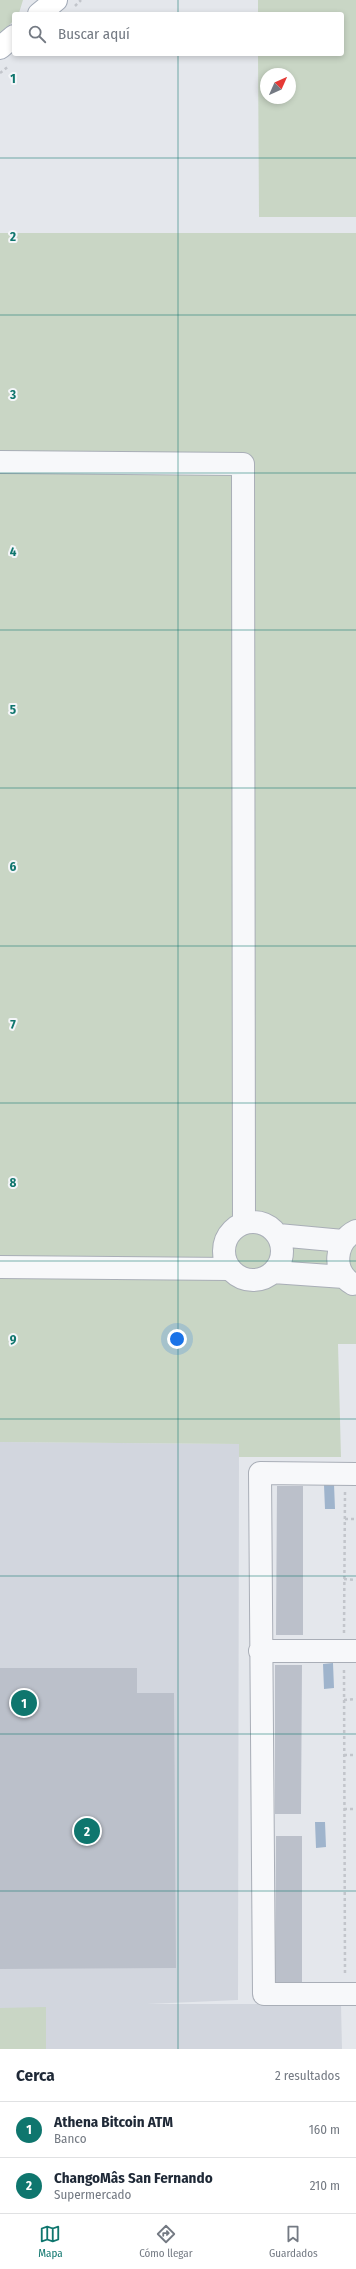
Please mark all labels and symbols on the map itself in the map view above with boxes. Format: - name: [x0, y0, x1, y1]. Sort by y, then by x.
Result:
- north arrow: [260, 68, 296, 104]
- text: 1: [10, 71, 16, 86]
- text: 2: [9, 229, 16, 244]
- text: 3: [9, 387, 16, 402]
- text: 4: [10, 544, 17, 559]
- text: 5: [10, 702, 16, 717]
- text: 6: [10, 859, 17, 874]
- text: 7: [10, 1017, 16, 1032]
- text: 8: [10, 1175, 17, 1190]
- your location: [167, 1329, 187, 1349]
- text: 9: [10, 1332, 17, 1347]
- pin: 1: [11, 1688, 37, 1718]
- pin: 2: [74, 1816, 100, 1846]

